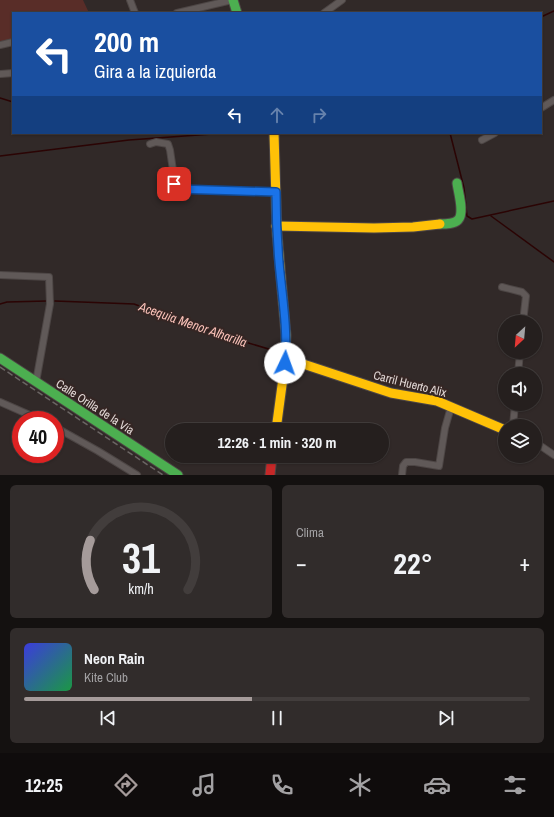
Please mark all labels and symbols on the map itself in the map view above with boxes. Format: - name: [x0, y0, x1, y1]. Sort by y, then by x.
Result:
- pin: [157, 167, 191, 201]
- water label: Acequia Menor Alharilla: [136, 298, 249, 351]
- north arrow: [498, 315, 542, 359]
- position arrow: [264, 342, 306, 384]
- street label: Carril Huerto Alix: [372, 367, 448, 401]
- street label: Calle Orilla de la Vía: [53, 376, 138, 439]
- speed limit sign: 40: [12, 411, 64, 463]

